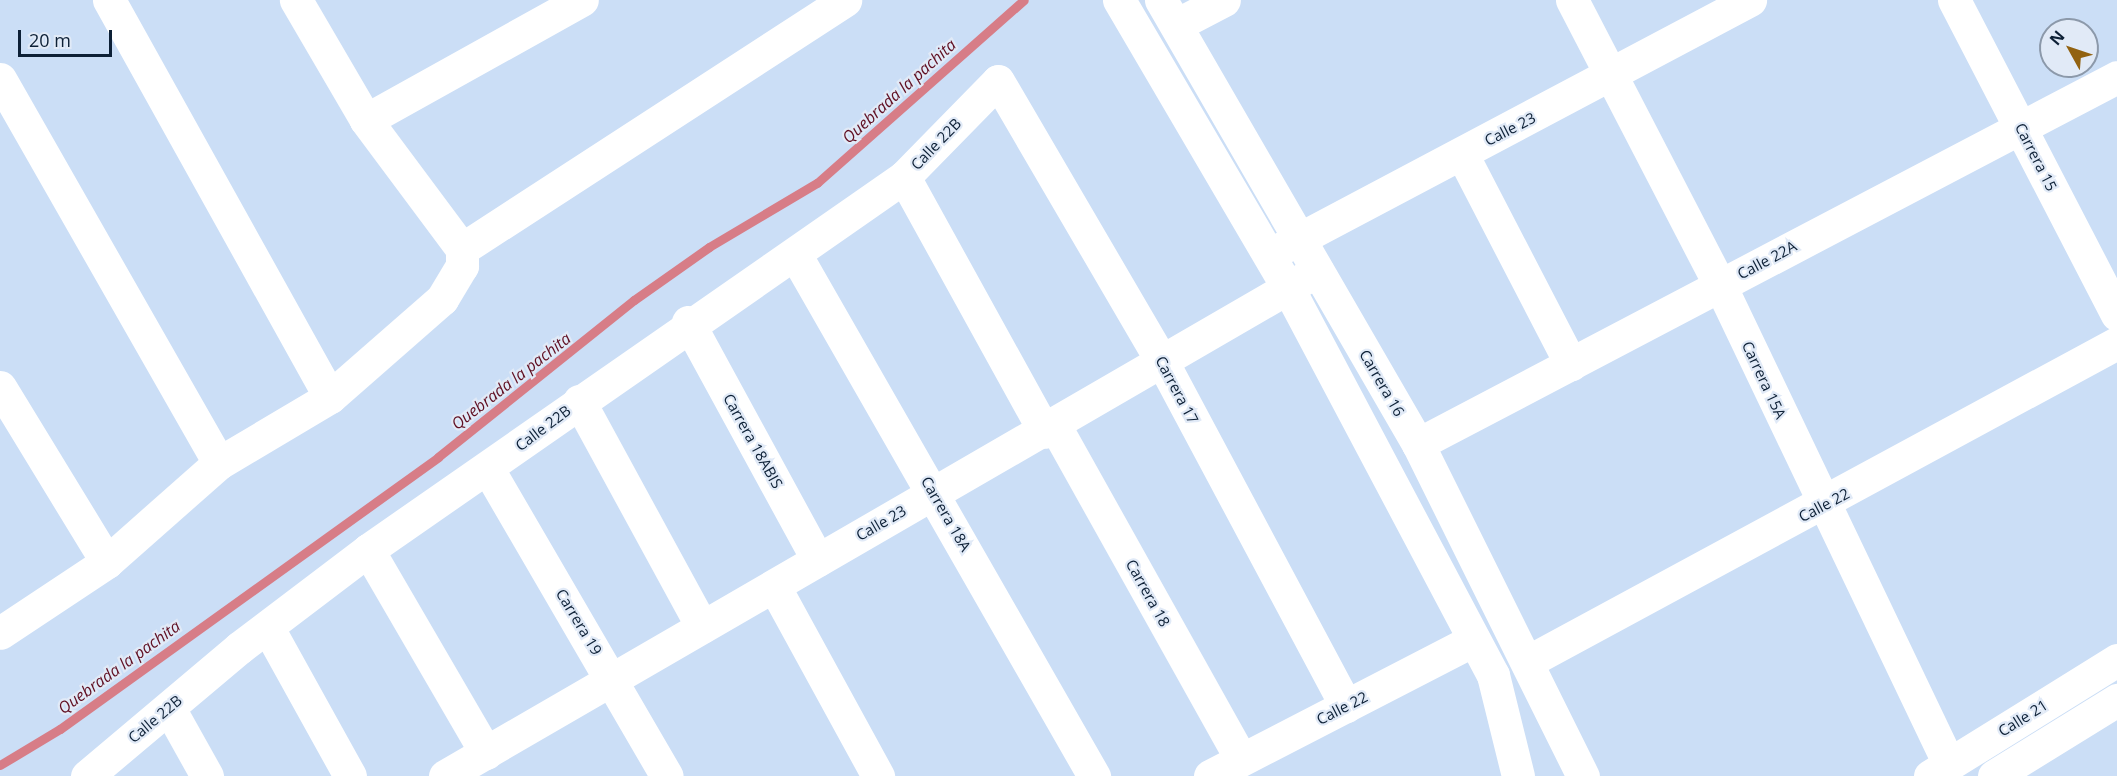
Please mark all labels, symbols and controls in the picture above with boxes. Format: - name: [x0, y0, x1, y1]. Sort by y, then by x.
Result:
- scale bar: [21, 18, 116, 56]
- north arrow: [2039, 18, 2099, 78]
- text: N: [2044, 26, 2069, 50]
- text: 20 m: [29, 28, 71, 52]
- water label: Quebrada la pachita: [838, 35, 960, 147]
- street label: Calle 23: [1481, 109, 1539, 149]
- street label: Calle 22B: [907, 115, 965, 173]
- street label: Carrera 15: [2011, 120, 2061, 194]
- street label: Calle 22A: [1734, 237, 1800, 283]
- water label: Quebrada la pachita: [448, 328, 574, 434]
- street label: Carrera 15A: [1738, 338, 1790, 422]
- street label: Carrera 16: [1356, 346, 1408, 420]
- street label: Carrera 17: [1152, 353, 1202, 427]
- street label: Carrera 18ABIS: [720, 390, 786, 492]
- street label: Calle 22B: [512, 401, 574, 455]
- street label: Carrera 18A: [917, 473, 975, 555]
- street label: Calle 22: [1796, 484, 1852, 526]
- street label: Calle 23: [853, 501, 909, 545]
- street label: Carrera 18: [1122, 556, 1174, 630]
- street label: Carrera 19: [552, 586, 606, 658]
- water label: Quebrada la pachita: [54, 616, 184, 718]
- street label: Calle 22: [1313, 688, 1371, 728]
- street label: Calle 22B: [125, 691, 185, 747]
- street label: Calle 21: [1995, 696, 2051, 740]

